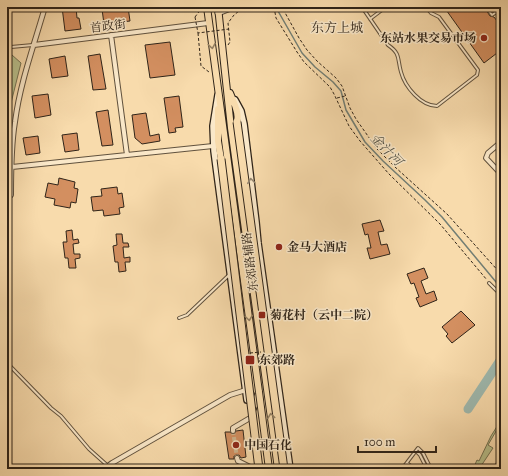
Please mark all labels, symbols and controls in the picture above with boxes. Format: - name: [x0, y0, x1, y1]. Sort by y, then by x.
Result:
- street label: 首政街: [89, 17, 128, 35]
- district label: 东方上城: [311, 20, 363, 36]
- place label: 东站水果交易市场: [380, 31, 476, 45]
- marker: 东站水果交易市场: [479, 33, 489, 43]
- one-way arrow: [207, 43, 216, 49]
- water label: 金汁河: [367, 130, 407, 171]
- one-way arrow: [247, 178, 256, 184]
- street label: 东郊路辅路: [239, 231, 261, 293]
- place label: 金马大酒店: [287, 240, 347, 254]
- marker: 金马大酒店: [274, 242, 284, 252]
- place label: 菊花村（云中二院）: [270, 308, 378, 322]
- marker: 菊花村（云中二院）: [257, 310, 267, 320]
- one-way arrow: [244, 315, 253, 321]
- place label: 东郊路: [259, 353, 295, 367]
- marker: 东郊路: [244, 354, 256, 366]
- one-way arrow: [267, 413, 276, 420]
- scale bar: [358, 428, 436, 454]
- text: 100 m: [364, 435, 395, 449]
- place label: 中国石化: [244, 438, 292, 452]
- marker: 中国石化: [231, 440, 241, 450]

